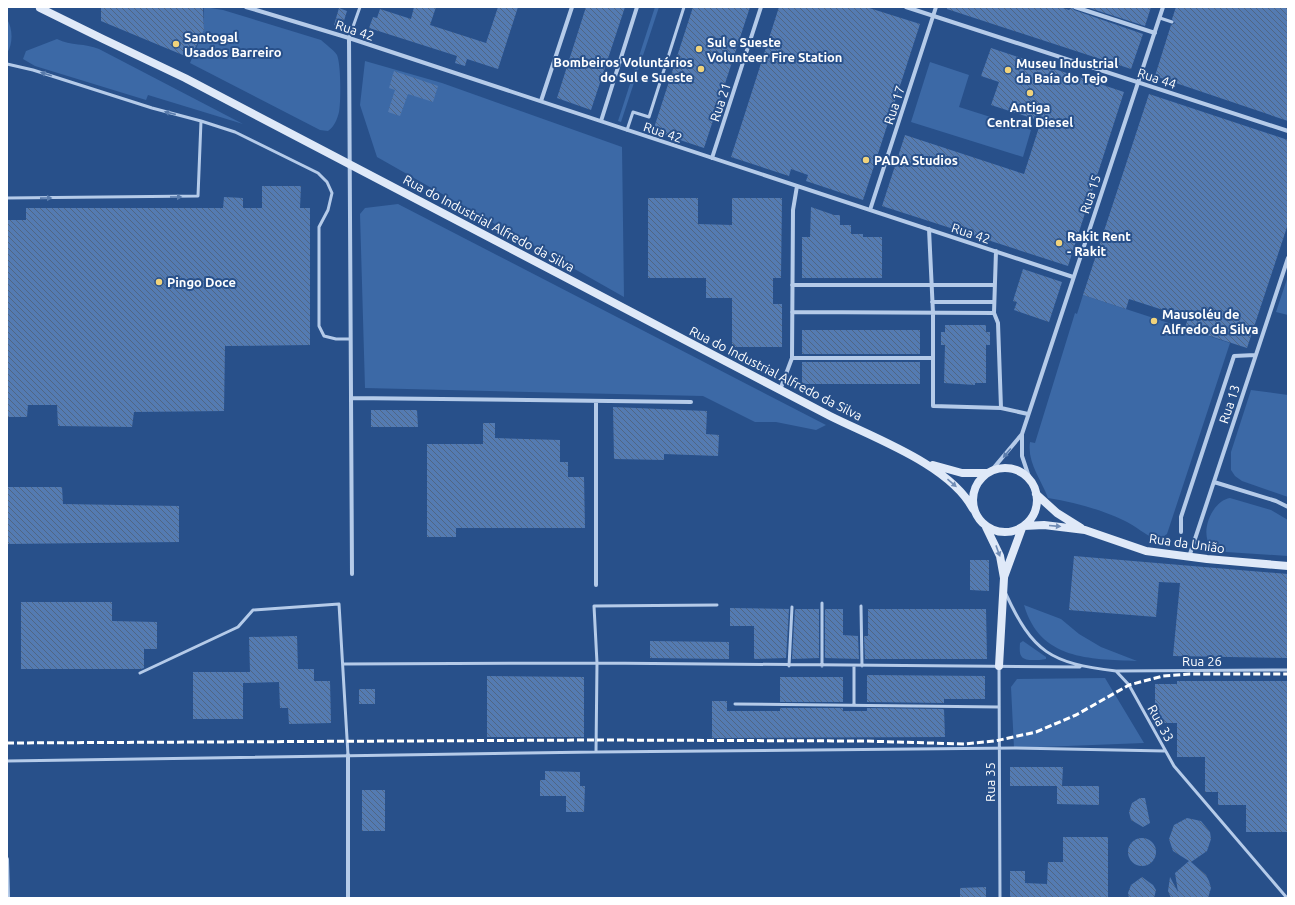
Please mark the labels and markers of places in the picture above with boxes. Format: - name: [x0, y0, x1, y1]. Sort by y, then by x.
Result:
- place label: Santogal Usados Barreiro: [184, 30, 282, 59]
- place label: Sul e Sueste Volunteer Fire Station: [707, 35, 842, 64]
- marker: Santogal Usados Barreiro: [171, 39, 181, 49]
- marker: Sul e Sueste Volunteer Fire Station: [694, 44, 704, 54]
- place label: Bombeiros Voluntários do Sul e Sueste: [553, 55, 693, 84]
- place label: Museu Industrial da Baía do Tejo: [1016, 56, 1118, 85]
- marker: Bombeiros Voluntários do Sul e Sueste: [696, 64, 706, 74]
- marker: Museu Industrial da Baía do Tejo: [1003, 65, 1013, 75]
- marker: Antiga Central Diesel: [1025, 88, 1035, 98]
- place label: Antiga Central Diesel: [987, 100, 1073, 129]
- place label: PADA Studios: [874, 153, 958, 167]
- marker: PADA Studios: [861, 155, 871, 165]
- place label: Rakit Rent - Rakit: [1067, 229, 1131, 258]
- marker: Rakit Rent - Rakit: [1054, 238, 1064, 248]
- place label: Pingo Doce: [167, 275, 236, 289]
- marker: Pingo Doce: [154, 277, 164, 287]
- place label: Mausoléu de Alfredo da Silva: [1162, 307, 1259, 336]
- marker: Mausoléu de Alfredo da Silva: [1149, 316, 1159, 326]

